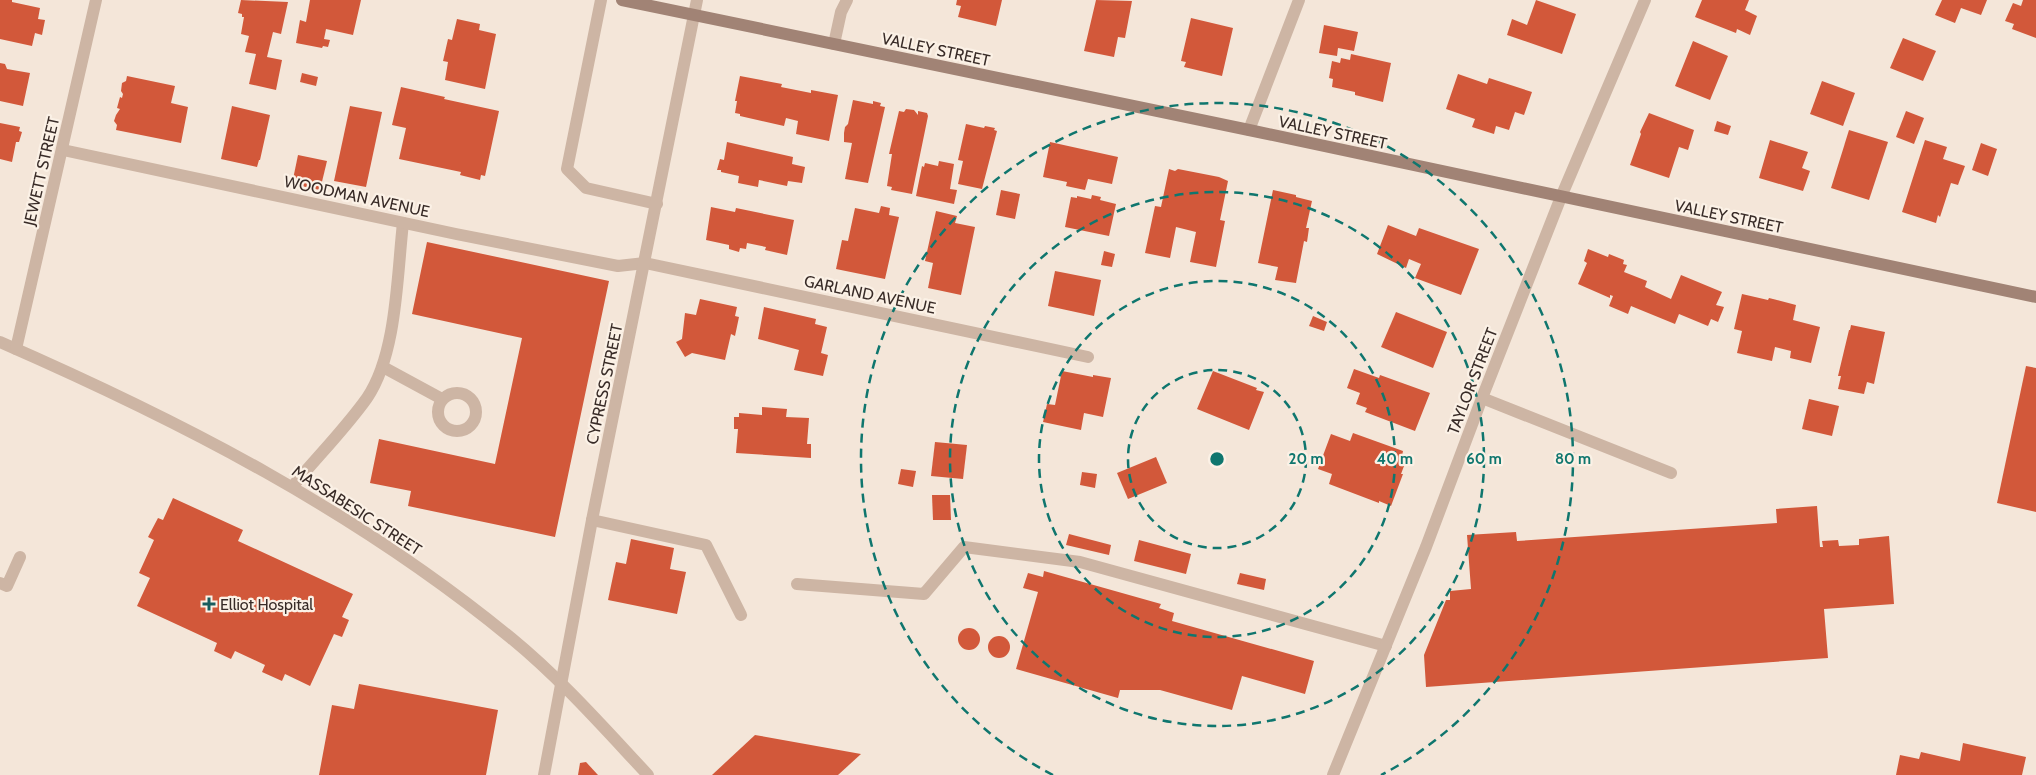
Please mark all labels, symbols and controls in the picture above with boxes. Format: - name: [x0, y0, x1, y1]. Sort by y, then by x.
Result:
- street label: VALLEY STREET: [880, 29, 992, 70]
- street label: VALLEY STREET: [1277, 112, 1389, 153]
- street label: JEWETT STREET: [19, 114, 63, 228]
- street label: WOODMAN AVENUE: [282, 172, 432, 221]
- street label: VALLEY STREET: [1673, 196, 1785, 237]
- street label: GARLAND AVENUE: [802, 271, 938, 318]
- street label: CYPRESS STREET: [582, 322, 627, 446]
- street label: TAYLOR STREET: [1443, 325, 1502, 437]
- centre of rings: [1208, 450, 1226, 468]
- text: 20 m: [1289, 450, 1323, 468]
- text: 40 m: [1377, 450, 1413, 468]
- text: 60 m: [1466, 450, 1502, 468]
- text: 80 m: [1555, 450, 1591, 468]
- street label: MASSABESIC STREET: [288, 461, 425, 560]
- place label: Elliot Hospital: [220, 595, 313, 614]
- marker: Elliot Hospital: [202, 597, 216, 611]

